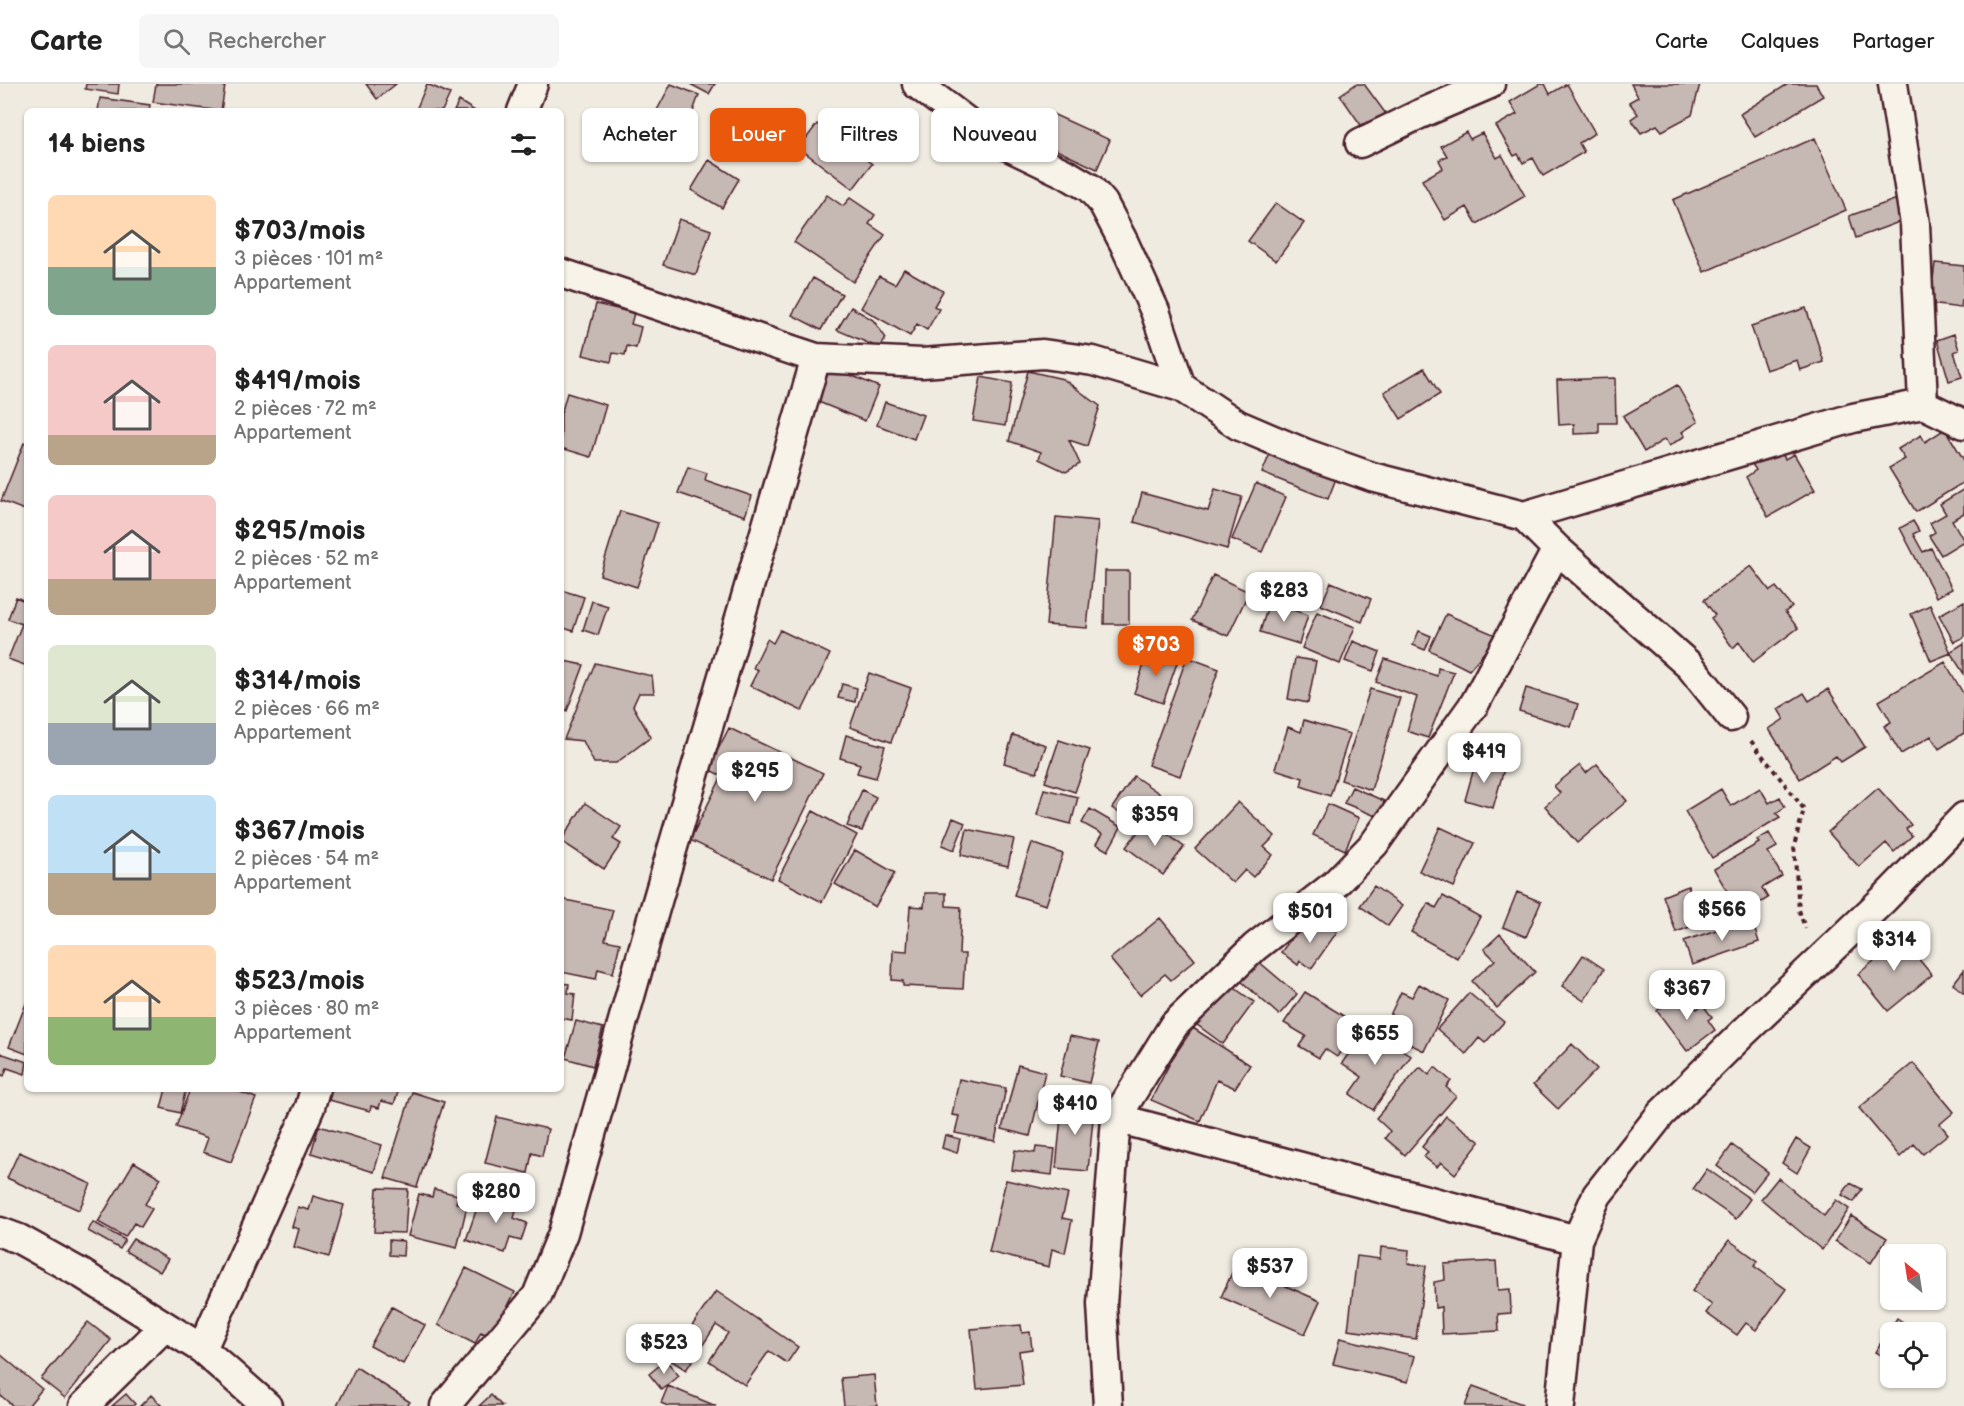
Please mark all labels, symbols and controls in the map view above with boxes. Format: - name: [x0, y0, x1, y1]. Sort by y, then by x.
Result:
- search box: [139, 14, 559, 68]
- text: Carte: [30, 25, 103, 58]
- icon: search: [160, 25, 193, 58]
- text: Rechercher: [208, 28, 326, 55]
- text: Carte: [1655, 29, 1708, 54]
- text: Calques: [1741, 29, 1819, 54]
- text: Partager: [1852, 29, 1934, 54]
- chip: Acheter: [582, 108, 698, 162]
- chip: Louer: [710, 108, 806, 162]
- chip: Filtres: [818, 108, 919, 162]
- chip: Nouveau: [931, 108, 1058, 162]
- icon: filters: [507, 128, 540, 161]
- text: 14 biens: [48, 129, 145, 160]
- text: $703/mois: [234, 216, 365, 247]
- icon: home: [96, 219, 168, 291]
- text: 3 pièces · 101 m²: [234, 247, 383, 271]
- text: Appartement: [234, 271, 351, 295]
- text: $419/mois: [234, 366, 360, 397]
- icon: home: [96, 369, 168, 441]
- text: 2 pièces · 72 m²: [234, 397, 377, 421]
- text: Appartement: [234, 421, 351, 445]
- text: $295/mois: [234, 516, 365, 547]
- icon: home: [96, 519, 168, 591]
- text: 2 pièces · 52 m²: [234, 547, 379, 571]
- text: Appartement: [234, 571, 351, 595]
- pin: $283: [1248, 572, 1320, 623]
- text: $283: [1260, 579, 1308, 603]
- pin: $703: [1120, 626, 1192, 677]
- text: $703: [1132, 633, 1180, 657]
- text: $314/mois: [234, 666, 361, 697]
- icon: home: [96, 669, 168, 741]
- text: 2 pièces · 66 m²: [234, 697, 380, 721]
- text: Appartement: [234, 721, 351, 745]
- pin: $419: [1448, 733, 1520, 784]
- text: $419: [1462, 740, 1506, 764]
- pin: $295: [719, 752, 791, 803]
- text: $295: [731, 759, 779, 783]
- pin: $359: [1119, 796, 1191, 847]
- text: $359: [1131, 803, 1179, 827]
- text: $367/mois: [234, 816, 365, 847]
- icon: home: [96, 819, 168, 891]
- text: 2 pièces · 54 m²: [234, 847, 379, 871]
- text: Appartement: [234, 871, 351, 895]
- pin: $566: [1686, 891, 1758, 942]
- pin: $501: [1274, 893, 1346, 944]
- text: $566: [1698, 898, 1746, 922]
- text: $501: [1287, 900, 1333, 924]
- pin: $314: [1858, 921, 1930, 972]
- text: $314: [1871, 928, 1917, 952]
- text: $523/mois: [234, 966, 365, 997]
- icon: home: [96, 969, 168, 1041]
- pin: $367: [1651, 970, 1723, 1021]
- text: $367: [1663, 977, 1711, 1001]
- text: 3 pièces · 80 m²: [234, 997, 379, 1021]
- pin: $655: [1339, 1015, 1411, 1066]
- text: Appartement: [234, 1021, 351, 1045]
- text: $655: [1351, 1022, 1399, 1046]
- pin: $410: [1039, 1085, 1111, 1136]
- text: $410: [1052, 1092, 1098, 1116]
- pin: $280: [460, 1173, 532, 1224]
- text: $280: [471, 1180, 521, 1204]
- north arrow: [1880, 1244, 1946, 1310]
- map controls: [1880, 1244, 1946, 1388]
- pin: $537: [1234, 1248, 1306, 1299]
- text: $537: [1246, 1255, 1294, 1279]
- button: locate: [1880, 1322, 1946, 1388]
- pin: $523: [628, 1324, 700, 1375]
- text: $523: [640, 1331, 688, 1355]

